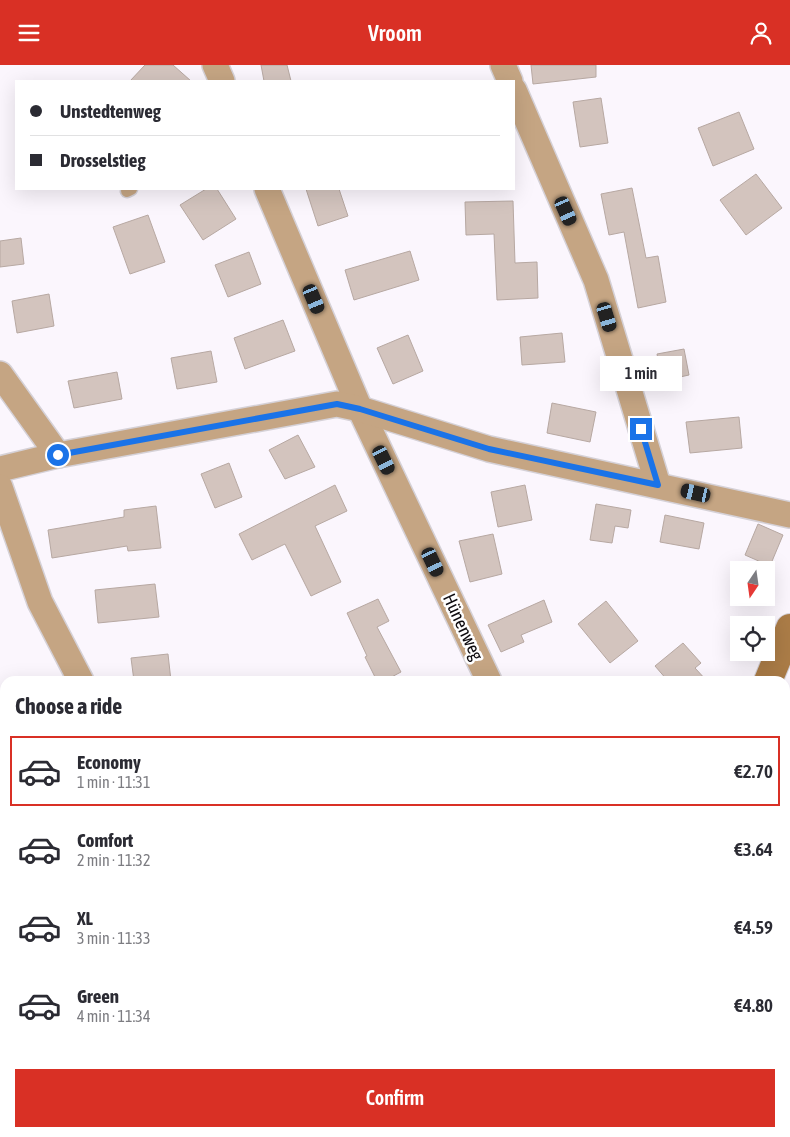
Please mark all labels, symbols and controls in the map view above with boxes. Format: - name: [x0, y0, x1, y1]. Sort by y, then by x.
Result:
- icon: menu: [15, 19, 43, 47]
- icon: person: [747, 19, 775, 47]
- text: Vroom: [368, 20, 422, 46]
- text: Unstedtenweg: [60, 100, 161, 122]
- text: Drosselstieg: [60, 149, 146, 171]
- car: [553, 194, 578, 228]
- car: [301, 282, 326, 316]
- car: [595, 300, 618, 334]
- callout: 1 min: [600, 357, 682, 391]
- text: 1 min: [625, 364, 657, 382]
- route end: [630, 418, 652, 440]
- car: [370, 443, 397, 477]
- route start: [47, 444, 69, 466]
- car: [679, 482, 712, 504]
- car: [419, 545, 446, 579]
- north arrow: [730, 561, 775, 606]
- map controls: [730, 561, 775, 661]
- street label: Hünenweg: [439, 590, 488, 664]
- button: locate: [730, 616, 775, 661]
- text: Choose a ride: [15, 693, 122, 719]
- icon: car: [17, 749, 62, 794]
- text: Economy: [77, 751, 141, 773]
- text: €2.70: [734, 760, 773, 782]
- text: 1 min · 11:31: [77, 773, 150, 791]
- icon: car: [17, 827, 62, 872]
- text: Comfort: [77, 829, 133, 851]
- text: €3.64: [734, 838, 773, 860]
- text: 2 min · 11:32: [77, 851, 150, 869]
- icon: car: [17, 905, 62, 950]
- text: XL: [77, 907, 93, 929]
- text: €4.59: [734, 916, 773, 938]
- text: 3 min · 11:33: [77, 929, 150, 947]
- icon: car: [17, 983, 62, 1028]
- text: Green: [77, 985, 119, 1007]
- text: €4.80: [734, 994, 773, 1016]
- text: 4 min · 11:34: [77, 1007, 150, 1025]
- button: Confirm: [15, 1069, 775, 1127]

